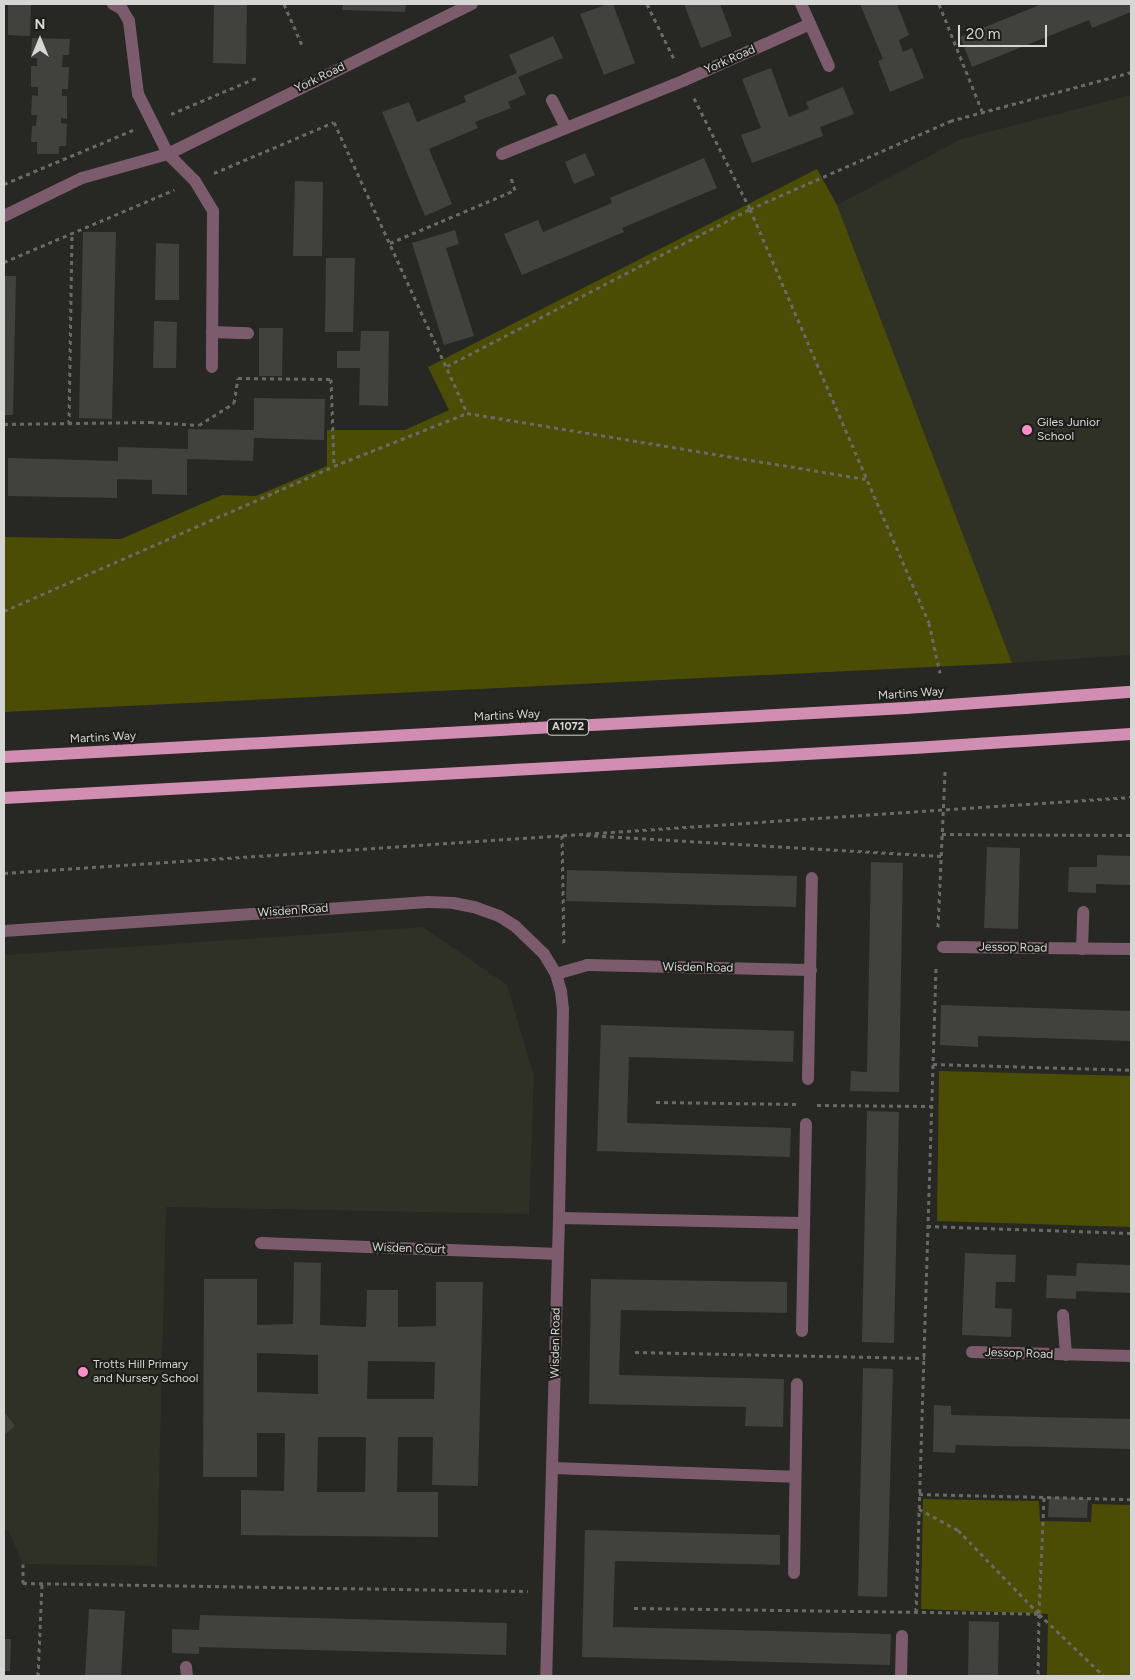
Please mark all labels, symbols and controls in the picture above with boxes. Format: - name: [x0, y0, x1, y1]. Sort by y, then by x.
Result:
- north arrow: [15, 15, 65, 65]
- scale bar: [960, 15, 1049, 47]
- text: N: [35, 16, 45, 33]
- text: 20 m: [966, 25, 1000, 43]
- street label: York Road: [702, 42, 758, 78]
- street label: York Road: [293, 60, 347, 96]
- place label: Giles Junior School: [1037, 416, 1100, 444]
- marker: Giles Junior School: [1021, 424, 1033, 436]
- street label: Martins Way: [877, 685, 945, 703]
- street label: Martins Way: [474, 707, 540, 725]
- road number: A1072: [547, 719, 589, 736]
- street label: Martins Way: [70, 729, 136, 747]
- street label: Wisden Road: [257, 901, 329, 921]
- street label: Jessop Road: [979, 940, 1047, 956]
- street label: Wisden Road: [662, 960, 734, 976]
- street label: Wisden Court: [372, 1241, 446, 1257]
- street label: Wisden Road: [548, 1307, 564, 1379]
- street label: Jessop Road: [984, 1346, 1054, 1362]
- place label: Trotts Hill Primary and Nursery School: [93, 1358, 198, 1386]
- marker: Trotts Hill Primary and Nursery School: [77, 1366, 89, 1378]

